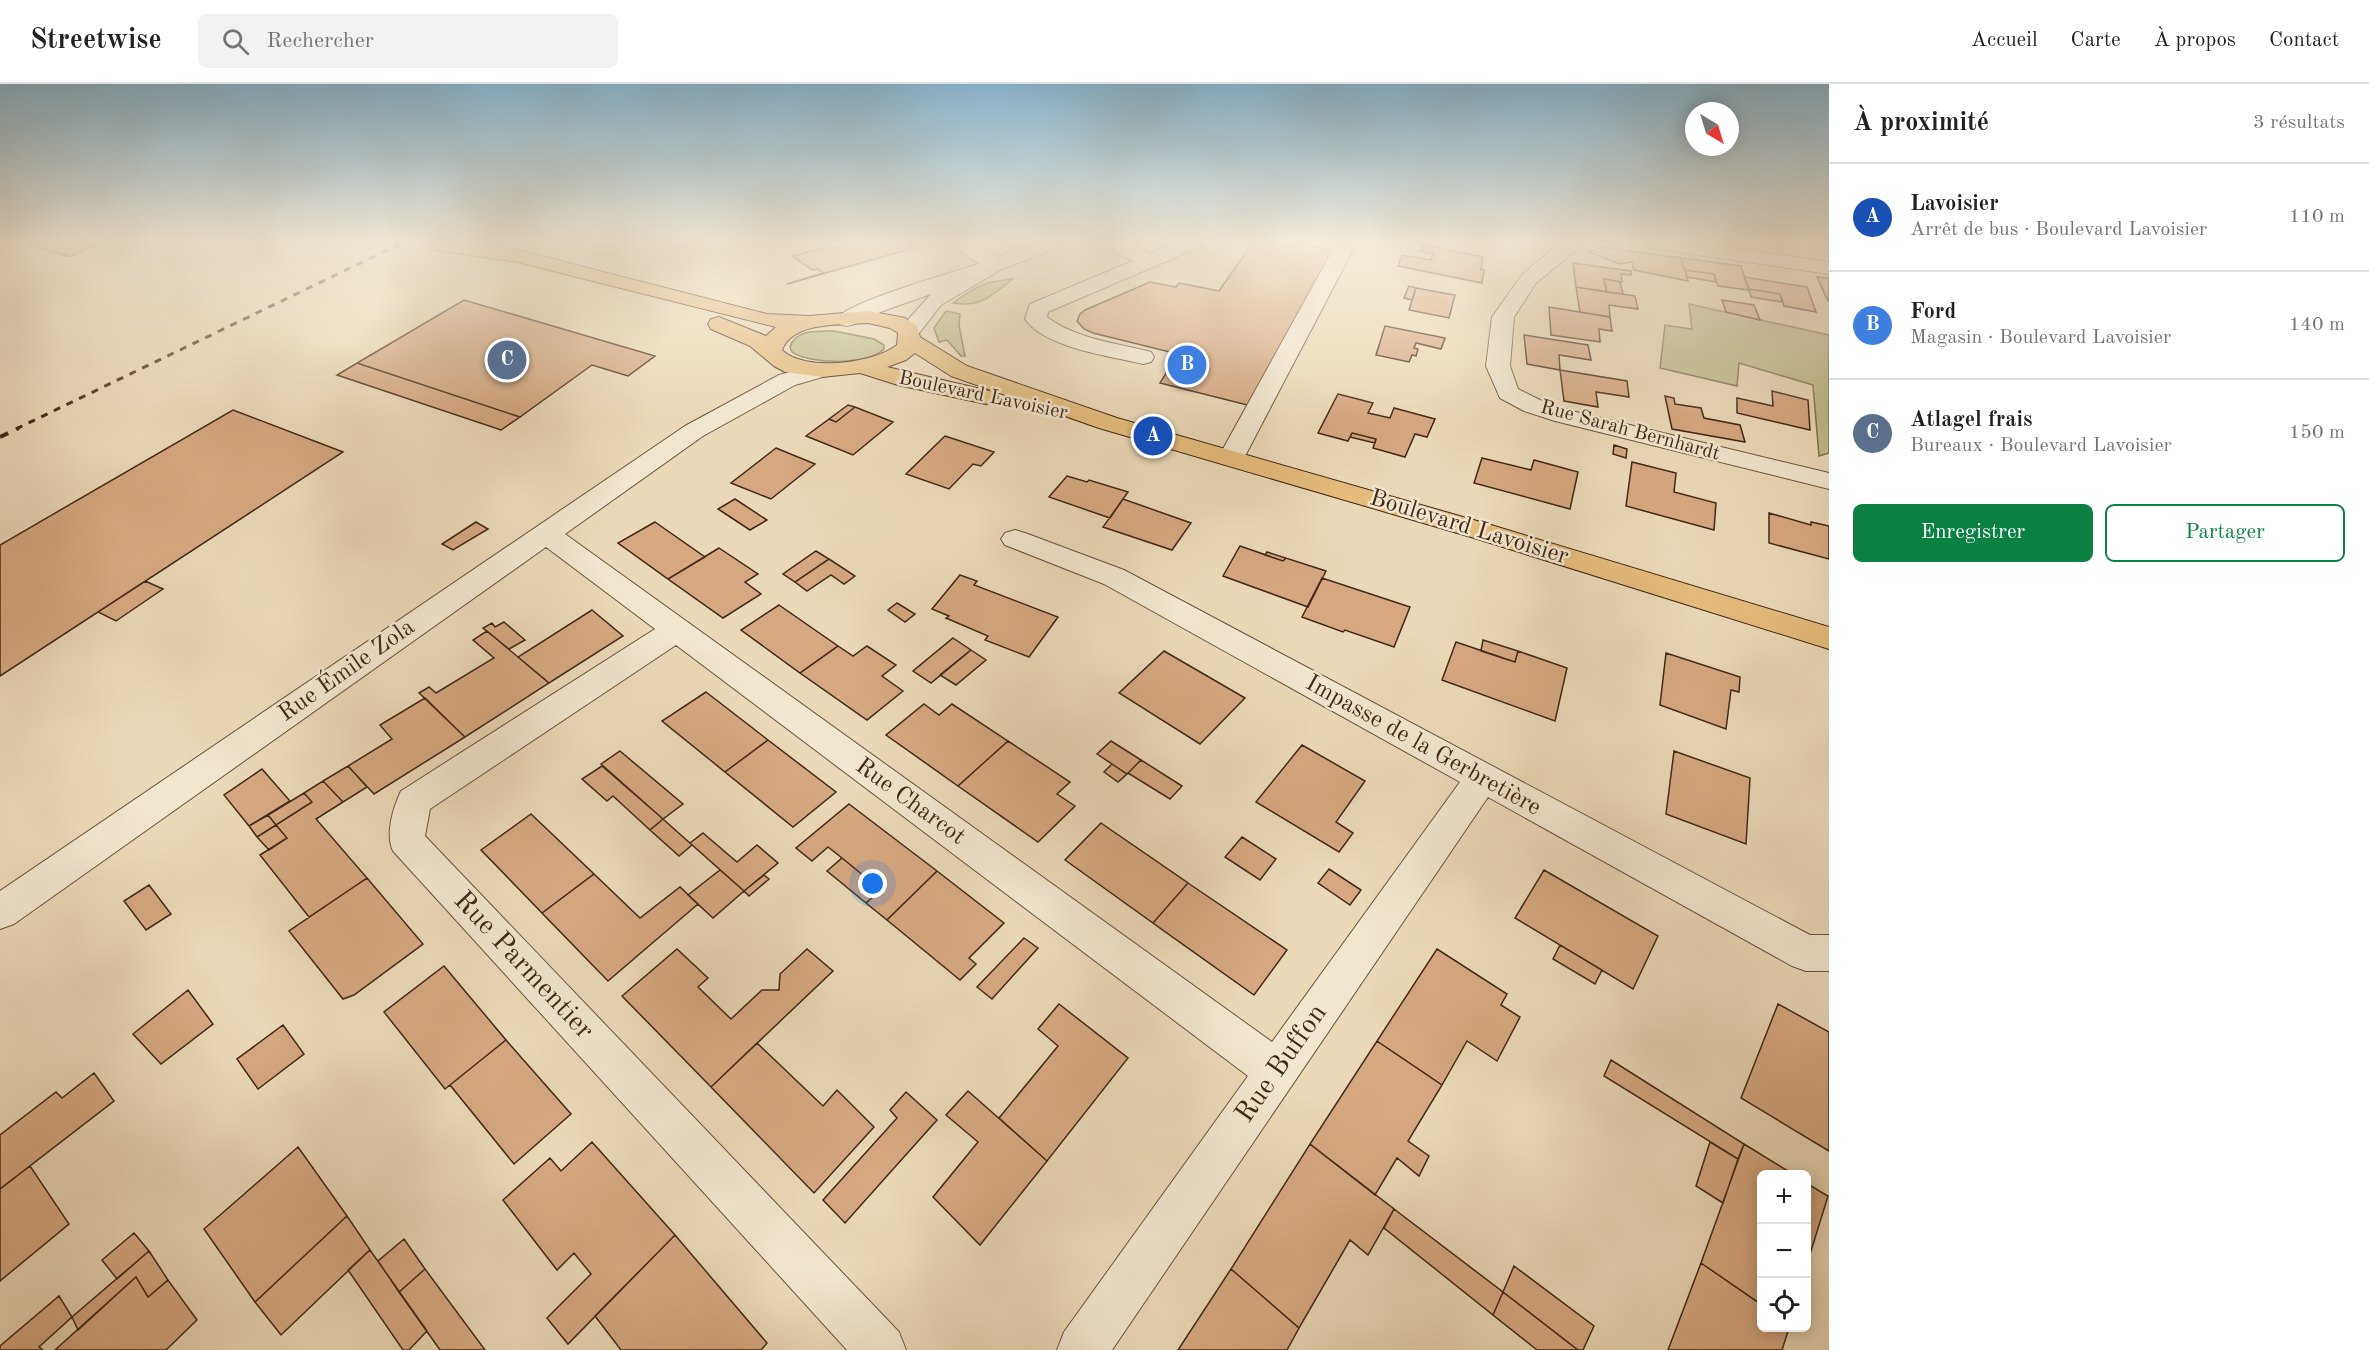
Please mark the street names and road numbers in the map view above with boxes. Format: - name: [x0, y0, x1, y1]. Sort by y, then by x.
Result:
- street label: Boulevard Lavoisier: [897, 368, 1069, 424]
- street label: Rue Sarah Bernhardt: [1538, 397, 1722, 465]
- street label: Boulevard Lavoisier: [1367, 486, 1571, 570]
- street label: Rue Émile Zola: [272, 612, 420, 727]
- street label: Impasse de la Gerbretière: [1301, 671, 1545, 821]
- street label: Rue Charcot: [851, 754, 969, 850]
- street label: Rue Parmentier: [448, 887, 598, 1045]
- street label: Rue Buffon: [1231, 1000, 1333, 1128]

